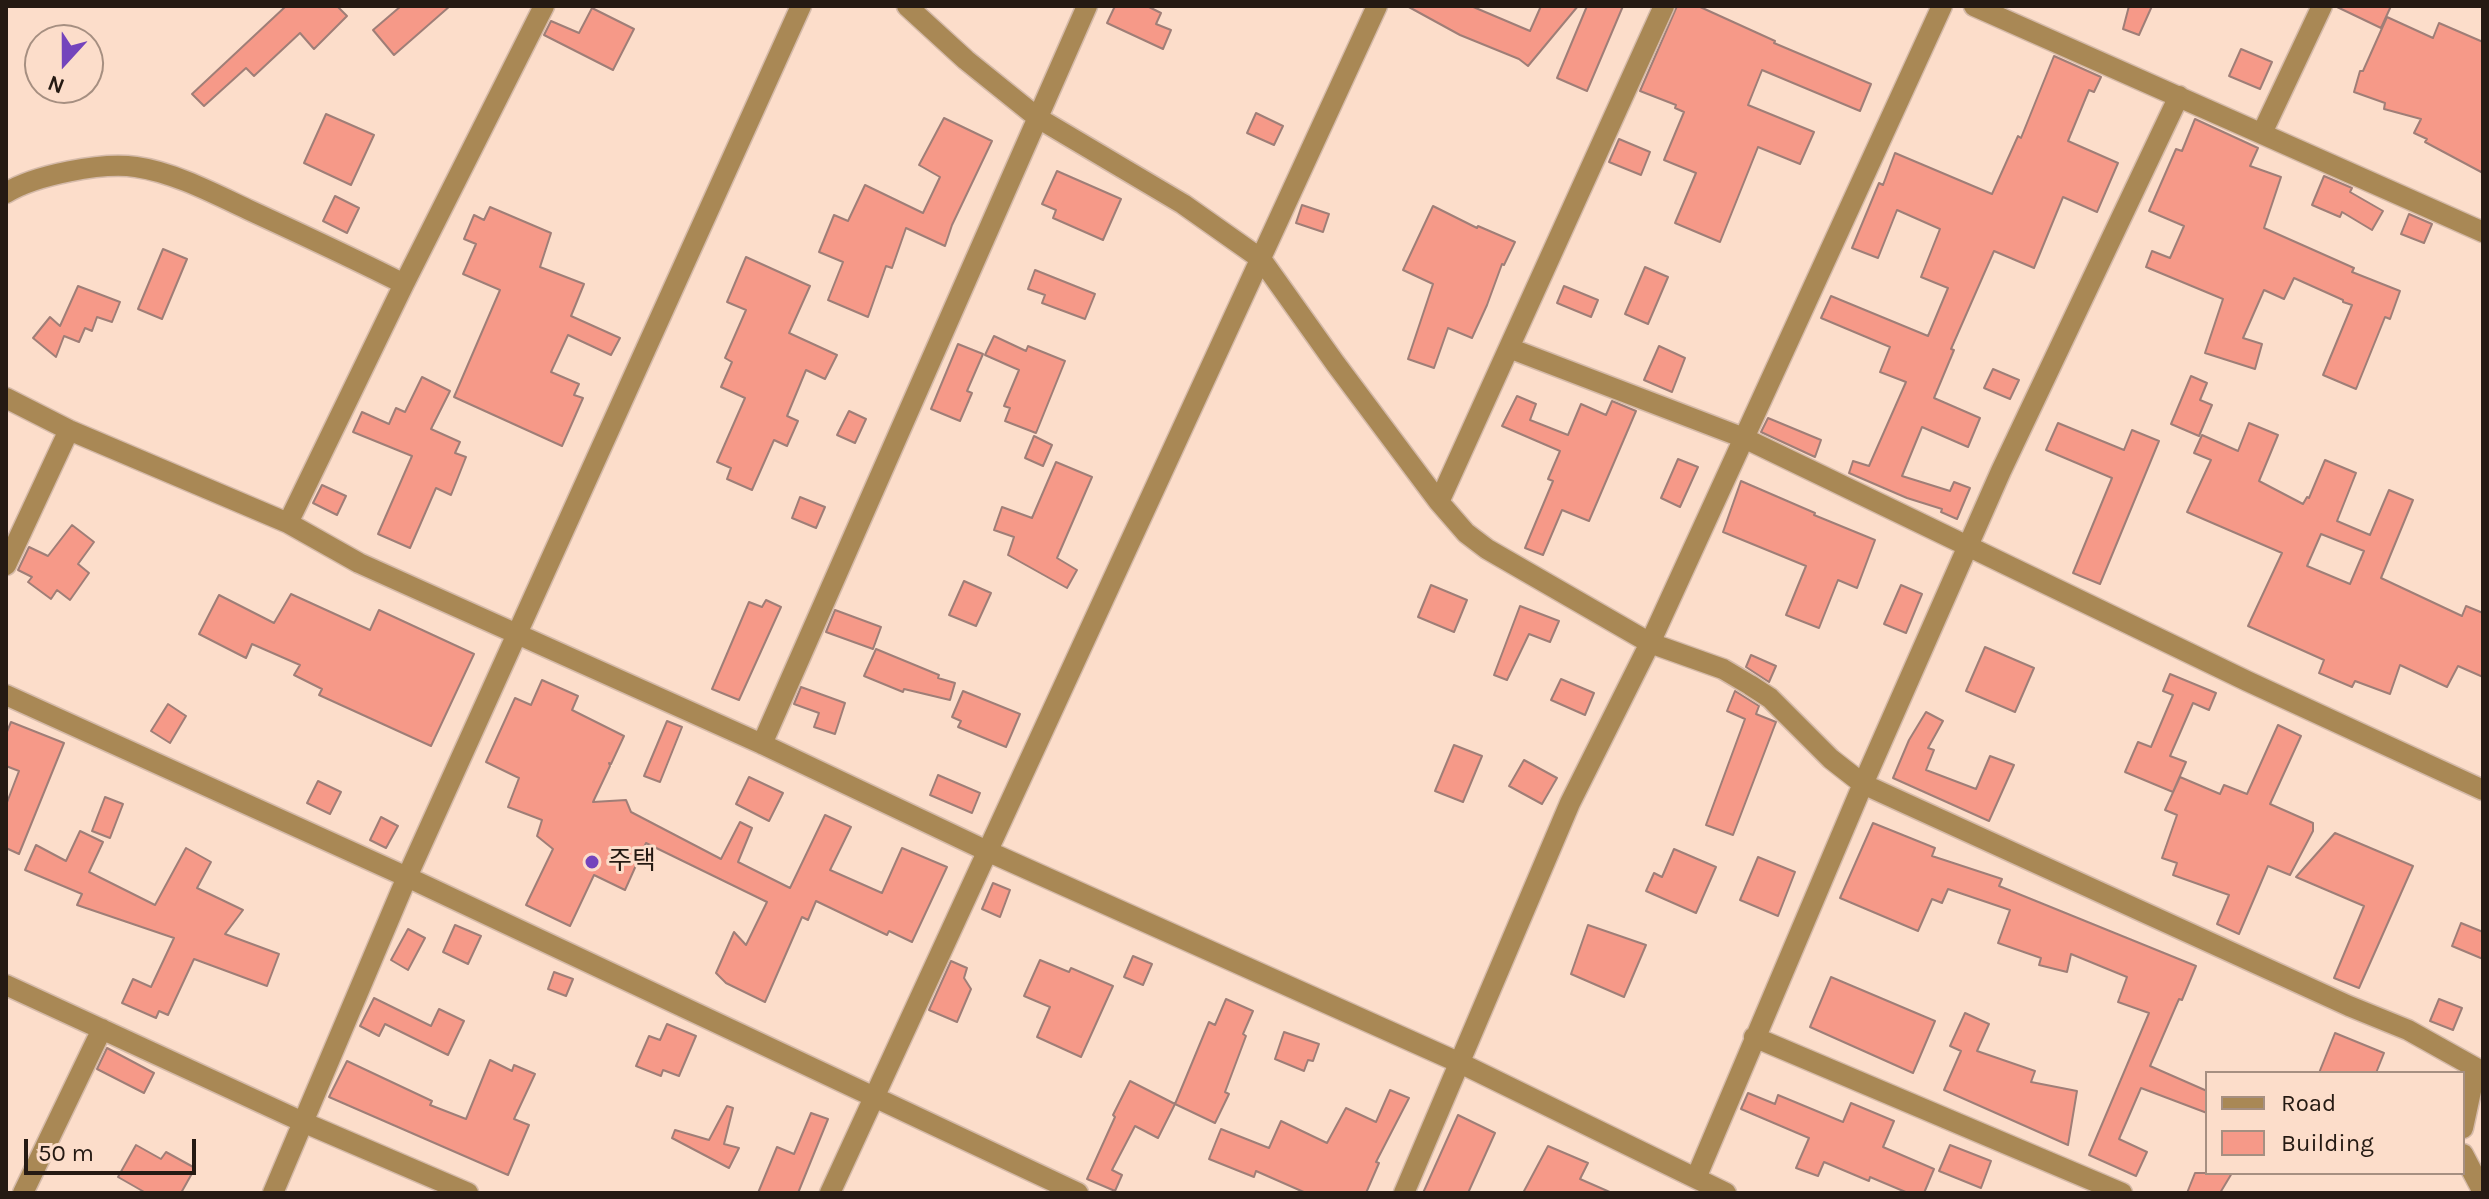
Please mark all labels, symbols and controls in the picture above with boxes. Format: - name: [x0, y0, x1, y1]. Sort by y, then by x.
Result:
- north arrow: [24, 24, 104, 104]
- text: N: [44, 70, 68, 100]
- place label: 주택: [608, 846, 656, 878]
- marker: 주택: [583, 853, 601, 871]
- legend: [2205, 1071, 2465, 1175]
- text: Road: [2281, 1089, 2336, 1117]
- scale bar: [28, 1123, 200, 1173]
- text: Building: [2281, 1129, 2374, 1157]
- text: 50 m: [38, 1139, 94, 1167]

